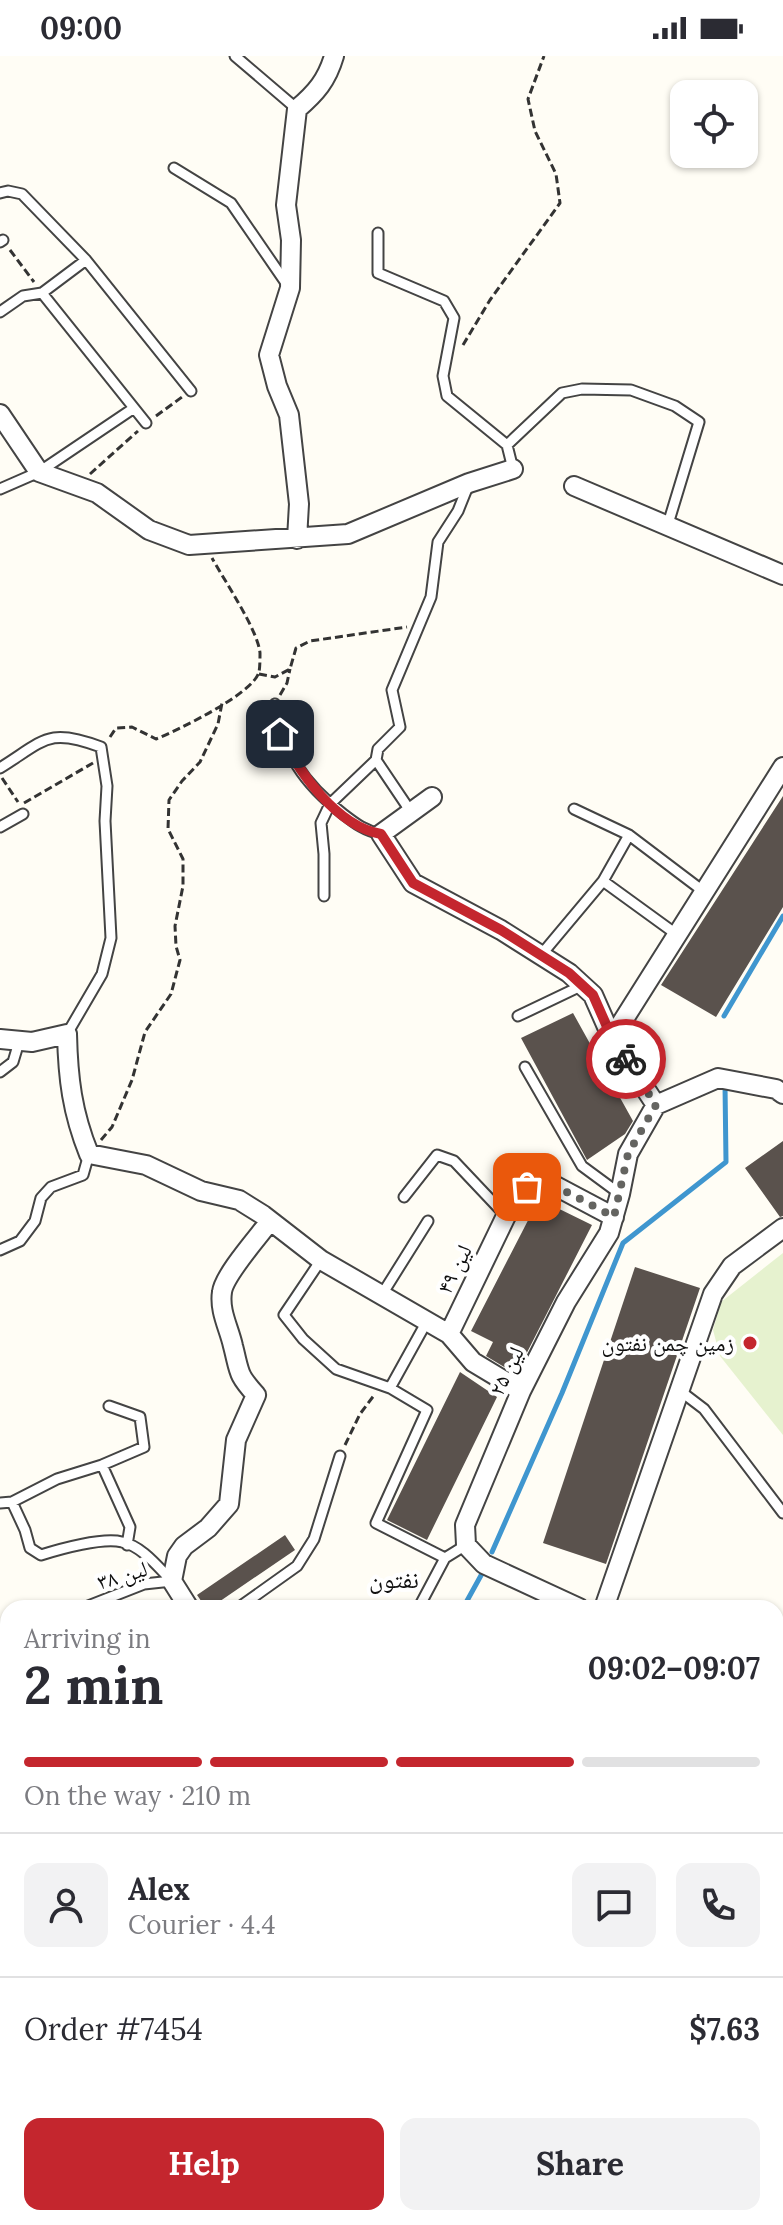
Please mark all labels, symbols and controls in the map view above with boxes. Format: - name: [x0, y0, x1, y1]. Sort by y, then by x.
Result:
- text: 09:00: [40, 9, 122, 47]
- map controls: [670, 80, 758, 168]
- button: locate: [670, 80, 758, 168]
- pin: [246, 700, 314, 768]
- icon: home: [258, 712, 302, 756]
- courier: [586, 1019, 666, 1099]
- icon: bike: [604, 1037, 648, 1081]
- pin: [493, 1153, 561, 1221]
- icon: bag: [505, 1165, 549, 1209]
- street label: لین ۴۹: [430, 1240, 478, 1298]
- place label: زمین چمن نفتون: [601, 1329, 734, 1357]
- marker: زمین چمن نفتون: [741, 1334, 759, 1352]
- street label: لین ۲۵: [482, 1342, 530, 1400]
- street label: لین ۳۸: [94, 1554, 150, 1596]
- district label: نفتون: [369, 1564, 419, 1595]
- text: Arriving in: [24, 1622, 151, 1655]
- text: 09:02–09:07: [588, 1649, 760, 1687]
- text: 2 min: [24, 1652, 163, 1718]
- text: On the way · 210 m: [24, 1779, 251, 1812]
- button: person: [24, 1863, 108, 1947]
- button: chat: [572, 1863, 656, 1947]
- button: phone: [676, 1863, 760, 1947]
- text: Alex: [128, 1870, 190, 1908]
- text: Courier · 4.4: [128, 1908, 276, 1941]
- text: Order #7454: [24, 2010, 203, 2048]
- text: $7.63: [689, 2010, 760, 2048]
- button: Help: [24, 2118, 384, 2210]
- button: Share: [400, 2118, 760, 2210]

